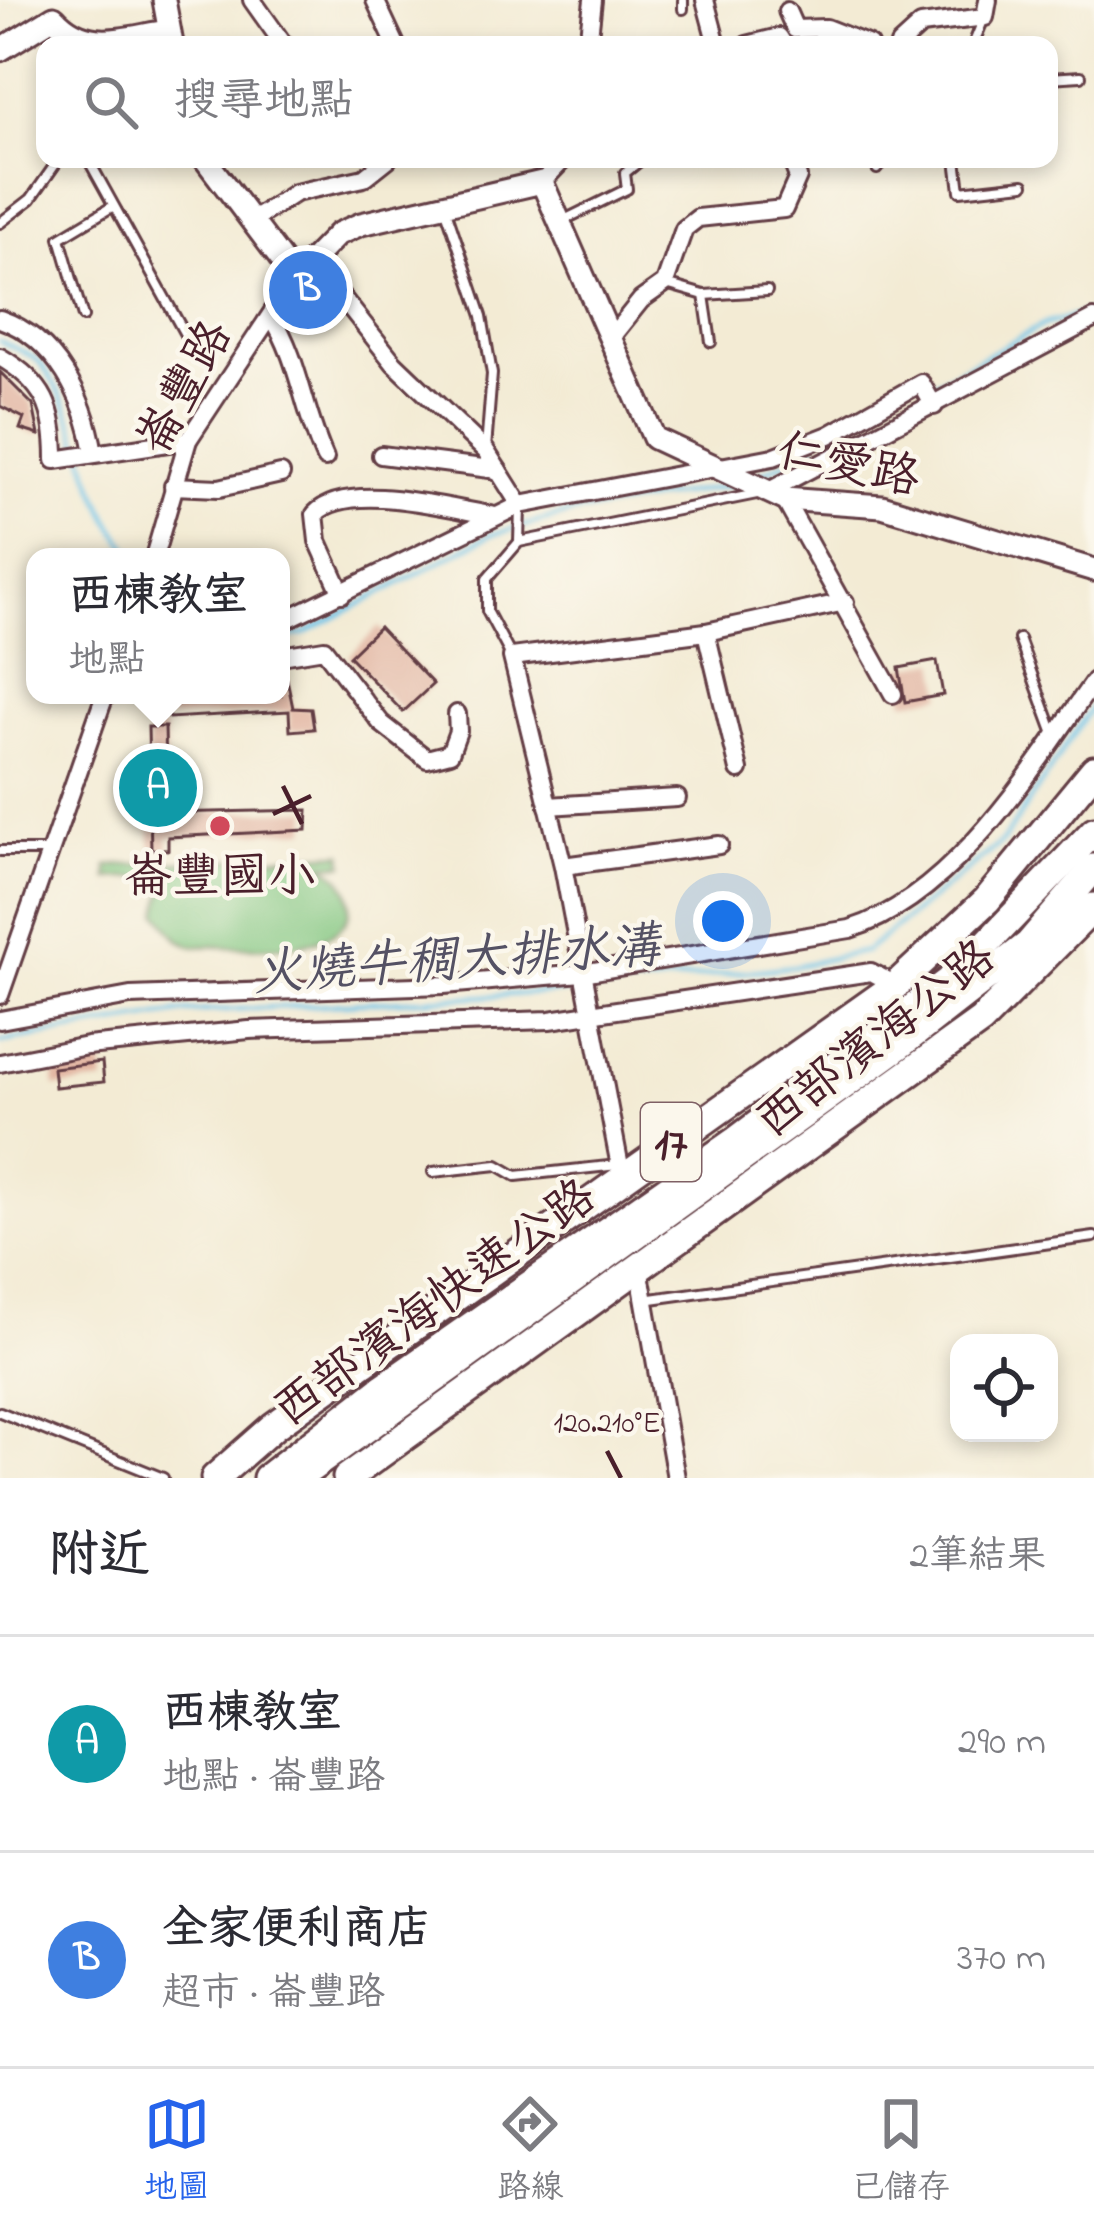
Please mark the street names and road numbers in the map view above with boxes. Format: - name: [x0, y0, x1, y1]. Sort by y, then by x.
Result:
- street label: 崙豐路: [121, 308, 252, 468]
- street label: 仁愛路: [770, 418, 926, 516]
- street label: 西部濱海公路: [742, 925, 1012, 1157]
- road number: 17: [641, 1103, 701, 1181]
- street label: 西部濱海快速公路: [260, 1164, 612, 1446]

